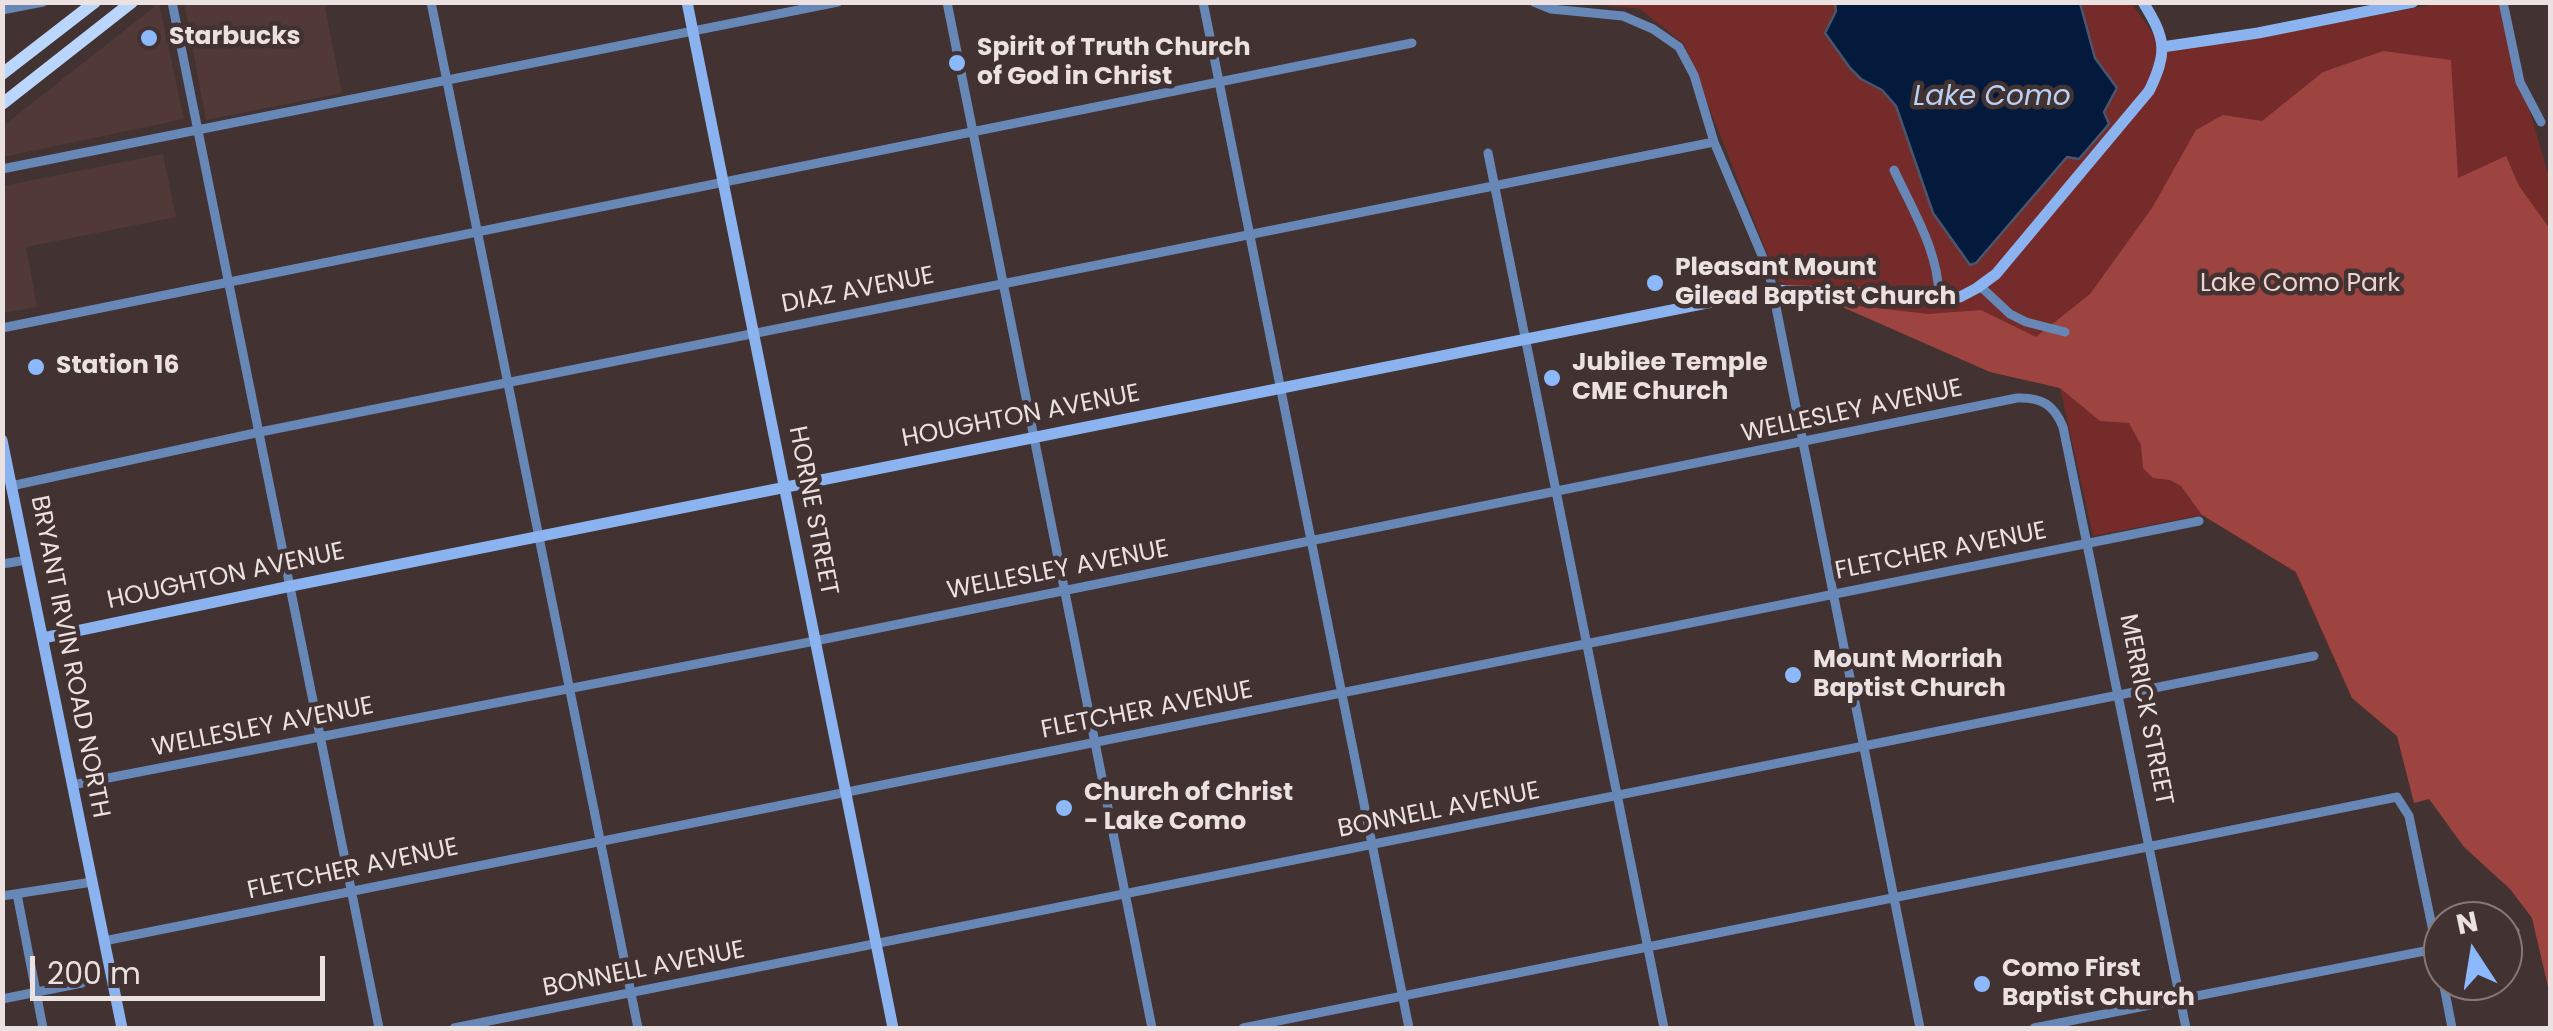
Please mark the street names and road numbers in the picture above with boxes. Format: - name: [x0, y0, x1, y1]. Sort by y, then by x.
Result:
- street label: DIAZ AVENUE: [779, 262, 937, 320]
- street label: WELLESLEY AVENUE: [1739, 374, 1965, 450]
- street label: HOUGHTON AVENUE: [899, 379, 1143, 455]
- street label: HORNE STREET: [781, 424, 843, 598]
- street label: BRYANT IRVIN ROAD NORTH: [23, 493, 115, 821]
- street label: FLETCHER AVENUE: [1833, 517, 2049, 587]
- street label: WELLESLEY AVENUE: [945, 535, 1171, 607]
- street label: HOUGHTON AVENUE: [105, 537, 347, 617]
- street label: MERRICK STREET: [2112, 612, 2178, 808]
- street label: FLETCHER AVENUE: [1039, 676, 1255, 746]
- street label: WELLESLEY AVENUE: [150, 692, 376, 764]
- street label: BONNELL AVENUE: [1335, 777, 1543, 845]
- street label: FLETCHER AVENUE: [245, 833, 461, 907]
- street label: BONNELL AVENUE: [540, 936, 748, 1004]

